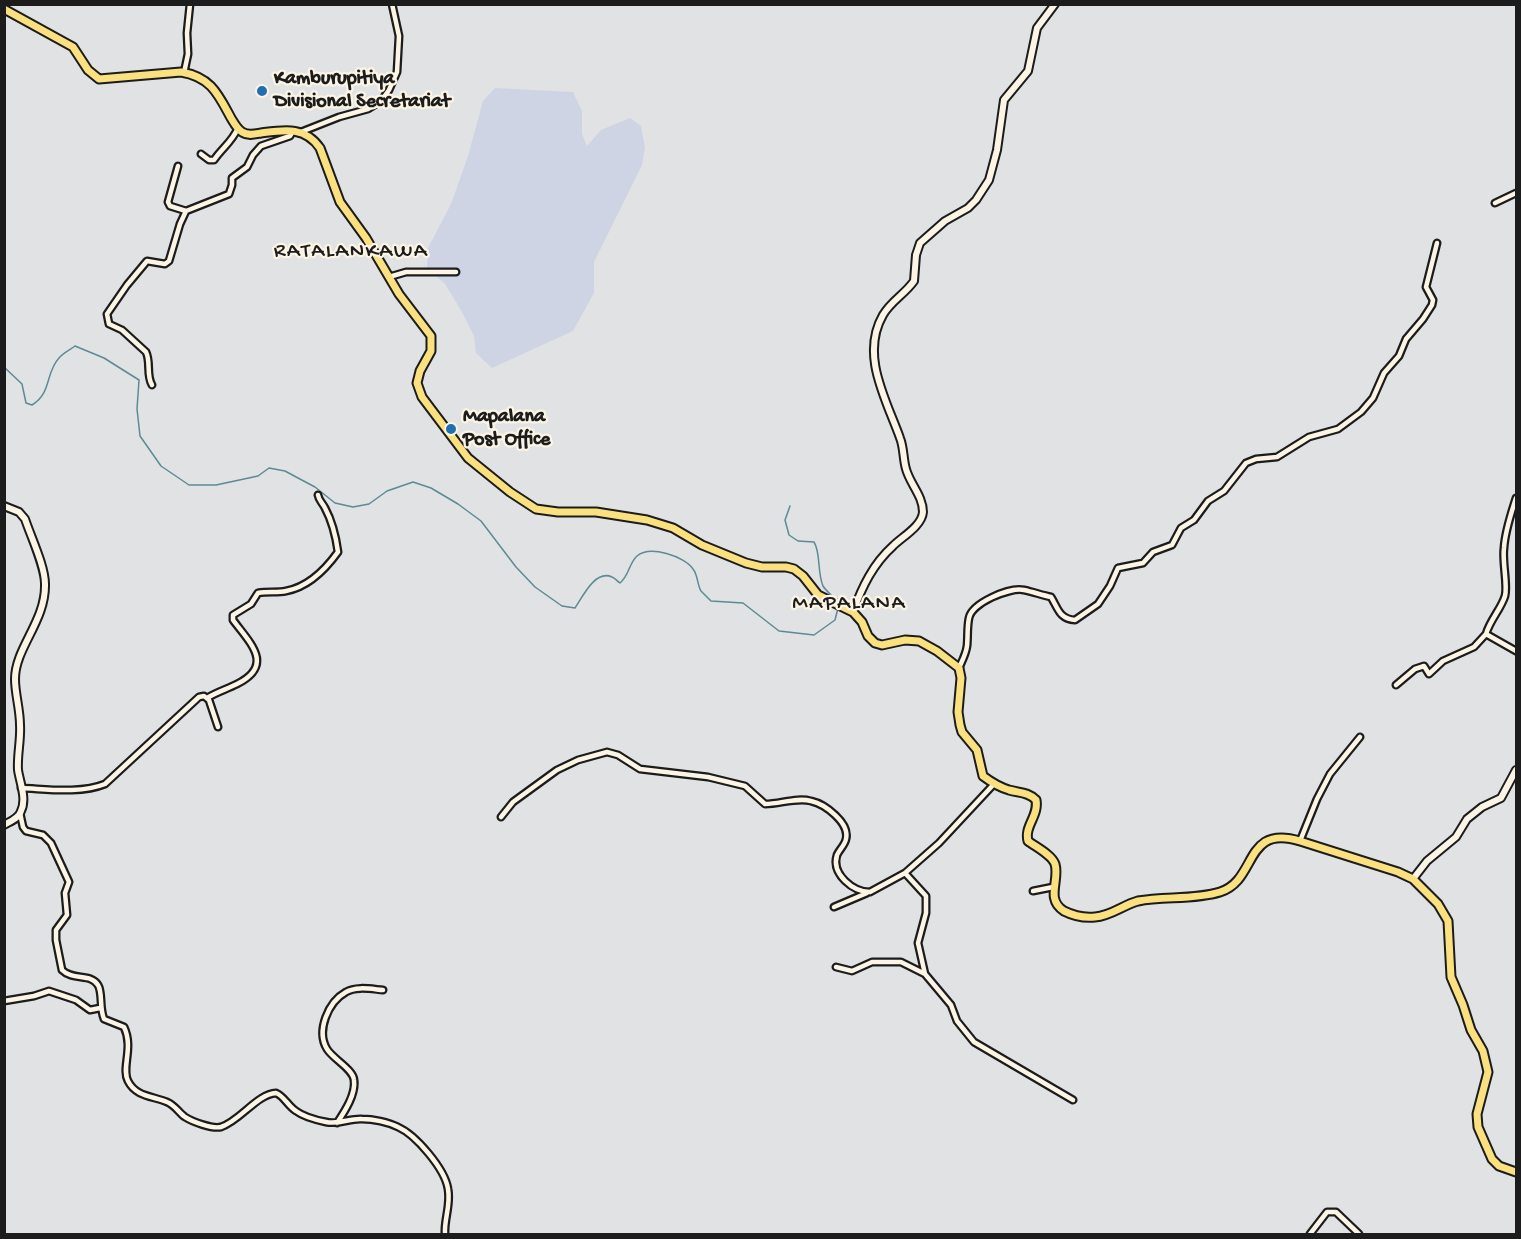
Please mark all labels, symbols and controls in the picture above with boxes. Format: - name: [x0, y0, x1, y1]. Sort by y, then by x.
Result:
- place label: Kamburupitiya Divisional Secretariat: [274, 68, 450, 115]
- marker: Kamburupitiya Divisional Secretariat: [255, 84, 269, 98]
- district label: RATALANKAWA: [274, 240, 428, 266]
- place label: Mapalana Post Office: [463, 406, 550, 453]
- marker: Mapalana Post Office: [444, 422, 458, 436]
- district label: MAPALANA: [792, 592, 906, 618]

